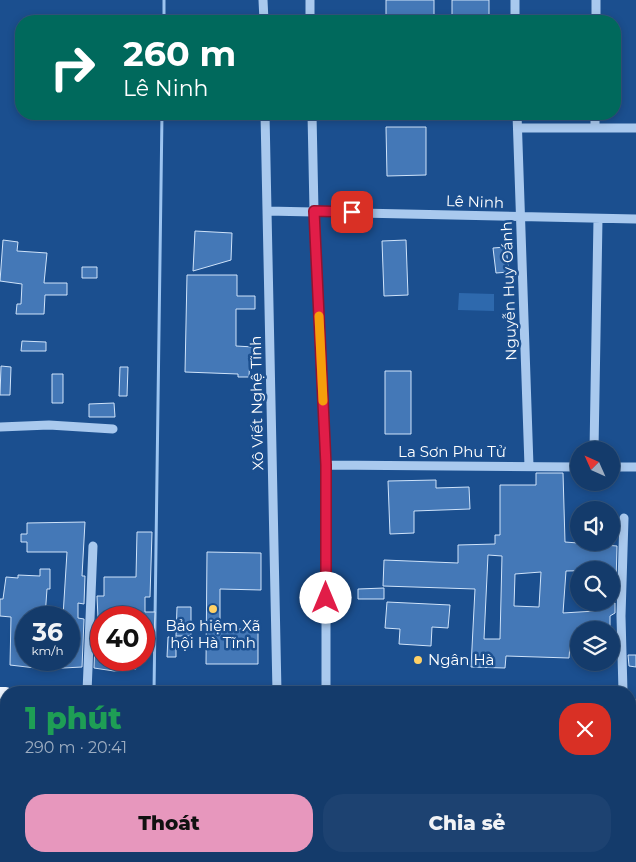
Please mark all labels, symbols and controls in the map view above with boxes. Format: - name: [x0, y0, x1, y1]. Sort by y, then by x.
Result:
- text: 260 m: [123, 32, 236, 75]
- icon: right: [40, 35, 105, 100]
- text: Lê Ninh: [123, 75, 208, 102]
- pin: [331, 191, 373, 233]
- street label: Lê Ninh: [446, 191, 504, 212]
- icon: arrive: [338, 198, 366, 226]
- street label: Nguyễn Huy Oánh: [497, 221, 520, 361]
- street label: Xô Viết Nghệ Tĩnh: [246, 335, 267, 471]
- north arrow: [570, 441, 620, 491]
- map controls: [570, 441, 620, 671]
- street label: La Sơn Phu Tử: [398, 442, 506, 461]
- button: sound: [570, 501, 620, 551]
- button: search: [570, 561, 620, 611]
- position arrow: [299, 571, 351, 623]
- marker: Bảo hiệm Xã hội Hà Tĩnh: [207, 603, 219, 615]
- speed limit sign: 40: [90, 606, 155, 671]
- place label: Bảo hiệm Xã hội Hà Tĩnh: [165, 616, 261, 652]
- text: 36: [32, 617, 63, 647]
- button: layers: [570, 621, 620, 671]
- text: km/h: [31, 643, 64, 658]
- place label: Ngân Hà: [428, 650, 494, 669]
- marker: Ngân Hà: [412, 654, 424, 666]
- text: 1 phút: [25, 700, 122, 737]
- button: close: [559, 703, 611, 755]
- text: 290 m · 20:41: [25, 738, 127, 757]
- button: Thoát: [25, 794, 313, 852]
- button: Chia sẻ: [323, 794, 611, 852]

